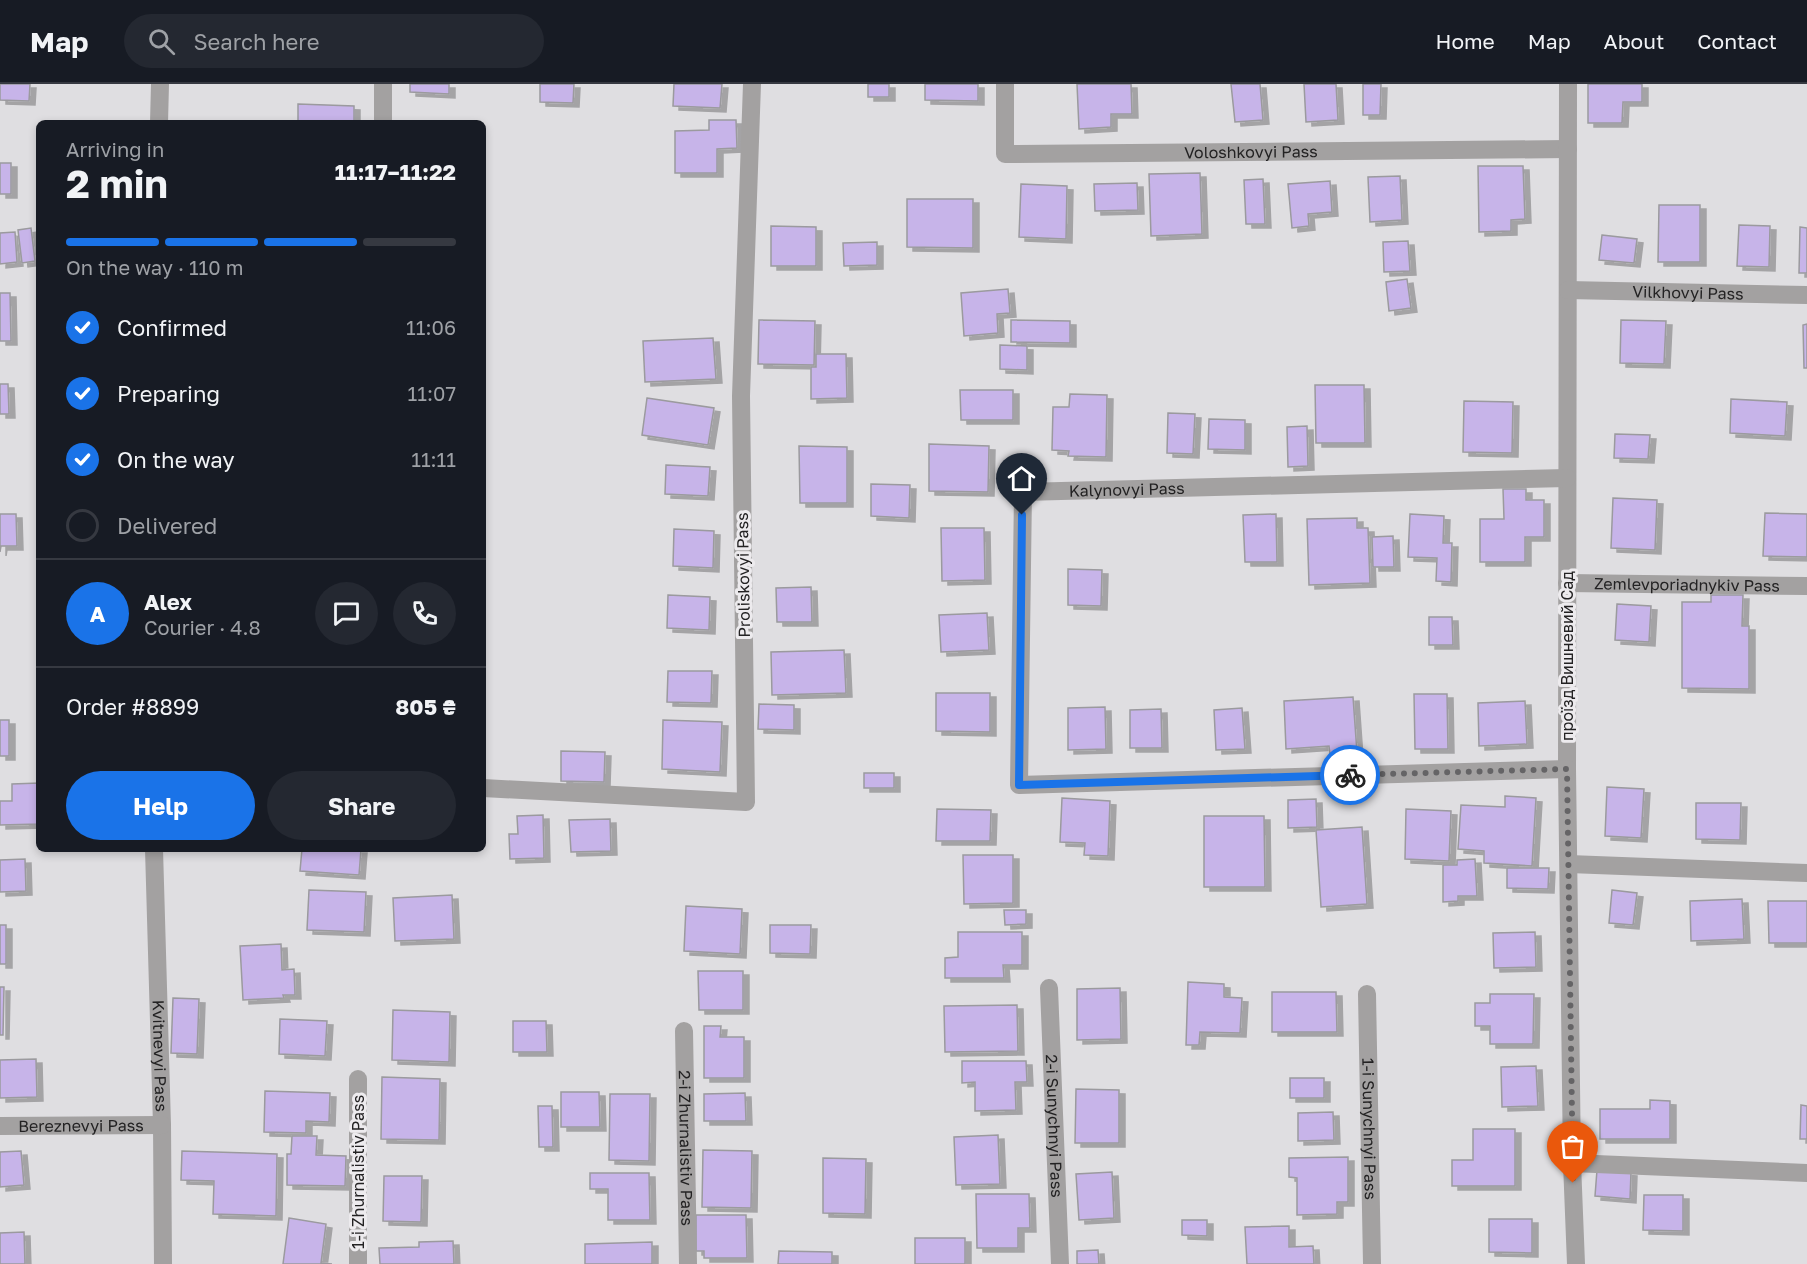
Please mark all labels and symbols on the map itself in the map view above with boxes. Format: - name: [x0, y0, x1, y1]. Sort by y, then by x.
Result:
- street label: Voloshkovyi Pass: [1184, 141, 1318, 162]
- street label: Vilkhovyi Pass: [1632, 281, 1744, 304]
- pin: [996, 453, 1047, 515]
- street label: Kalynovyi Pass: [1069, 478, 1185, 501]
- street label: Proliskovyi Pass: [732, 512, 754, 638]
- street label: проїзд Вишневий Сад: [1557, 571, 1577, 741]
- street label: Zemlevporiadnykiv Pass: [1594, 573, 1780, 596]
- courier: [1320, 745, 1380, 805]
- street label: Kvitnevyi Pass: [148, 1000, 172, 1112]
- street label: 2-i Sunychnyi Pass: [1042, 1054, 1067, 1198]
- street label: 1-i Sunychnyi Pass: [1358, 1058, 1381, 1200]
- street label: 2-i Zhurnalistiv Pass: [675, 1070, 697, 1226]
- street label: 1-i Zhurnalistiv Pass: [348, 1095, 368, 1249]
- street label: Bereznevyi Pass: [18, 1115, 144, 1136]
- pin: [1547, 1121, 1598, 1183]

